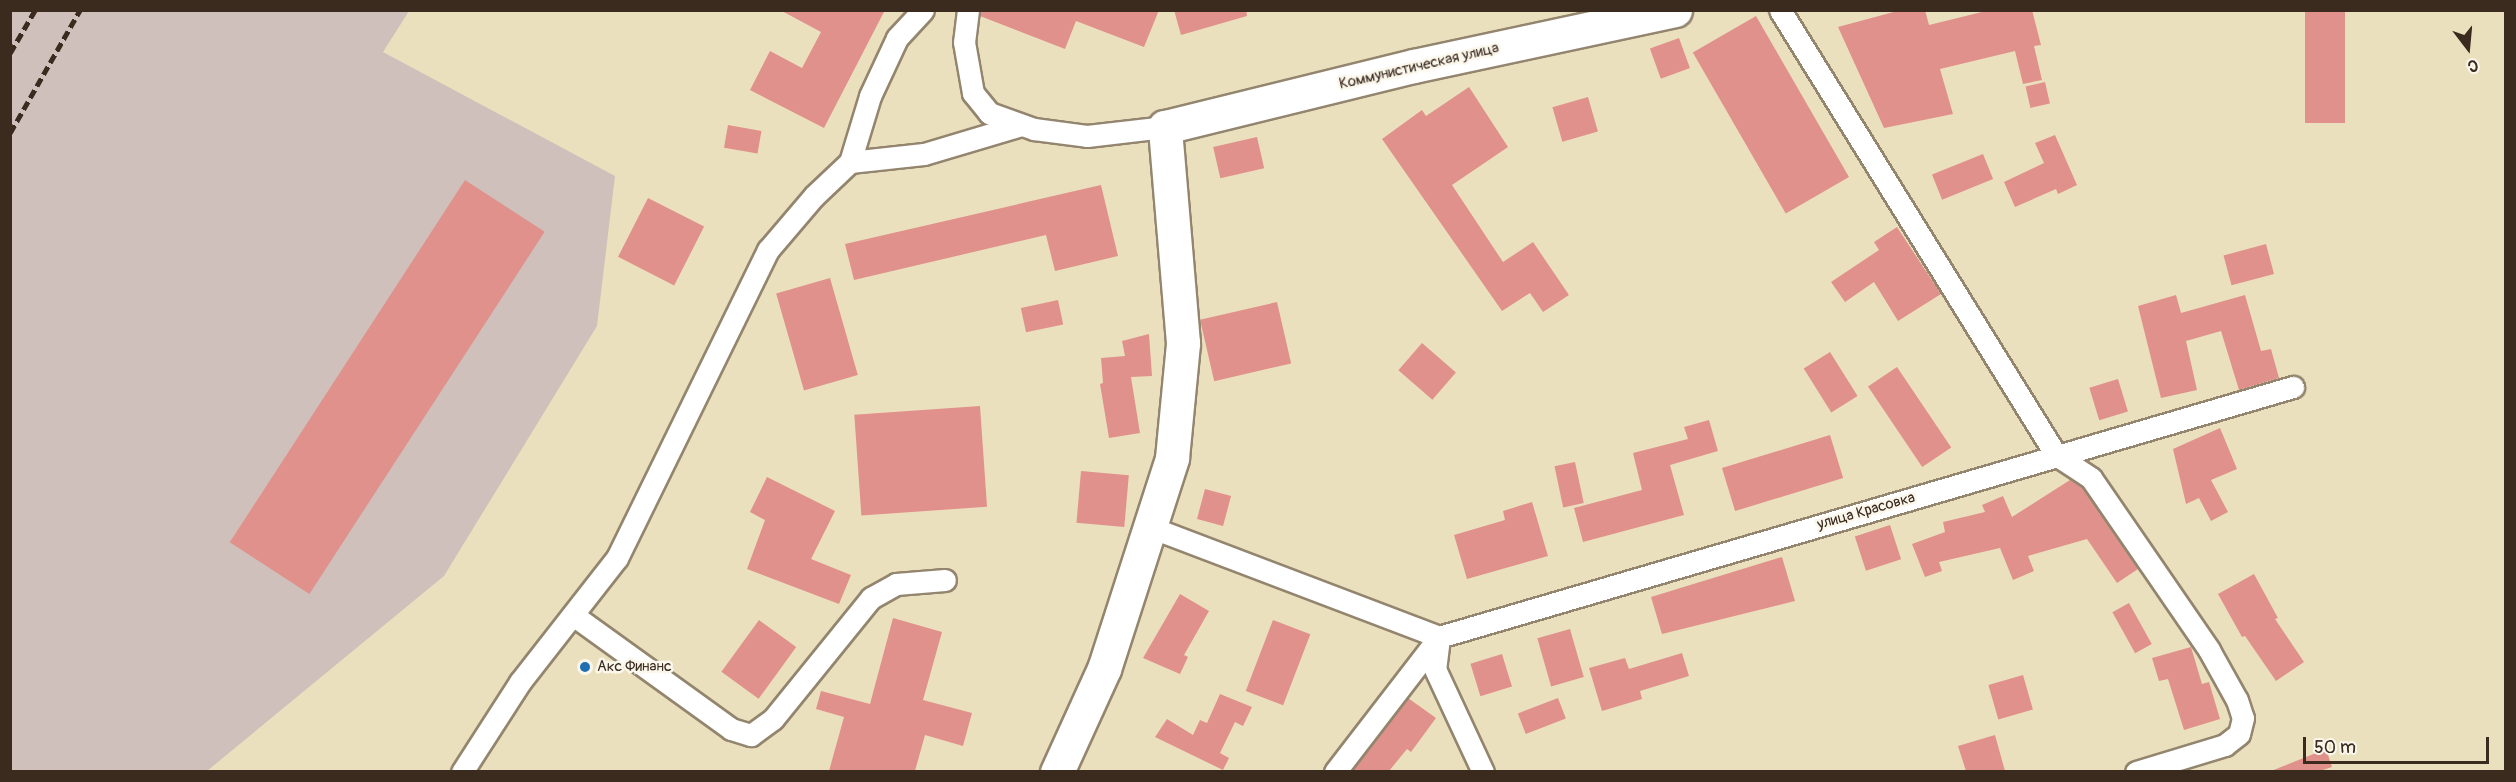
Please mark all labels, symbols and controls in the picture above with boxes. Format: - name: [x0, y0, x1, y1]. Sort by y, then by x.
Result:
- north arrow: [2438, 18, 2498, 78]
- street label: Коммунистическая улица: [1337, 39, 1501, 93]
- text: С: [2465, 54, 2480, 76]
- street label: улица Красовка: [1815, 488, 1917, 534]
- place label: Акс Финанс: [597, 658, 672, 676]
- marker: Акс Финанс: [578, 660, 592, 674]
- scale bar: [2306, 725, 2492, 763]
- text: 50 m: [2314, 736, 2356, 759]

